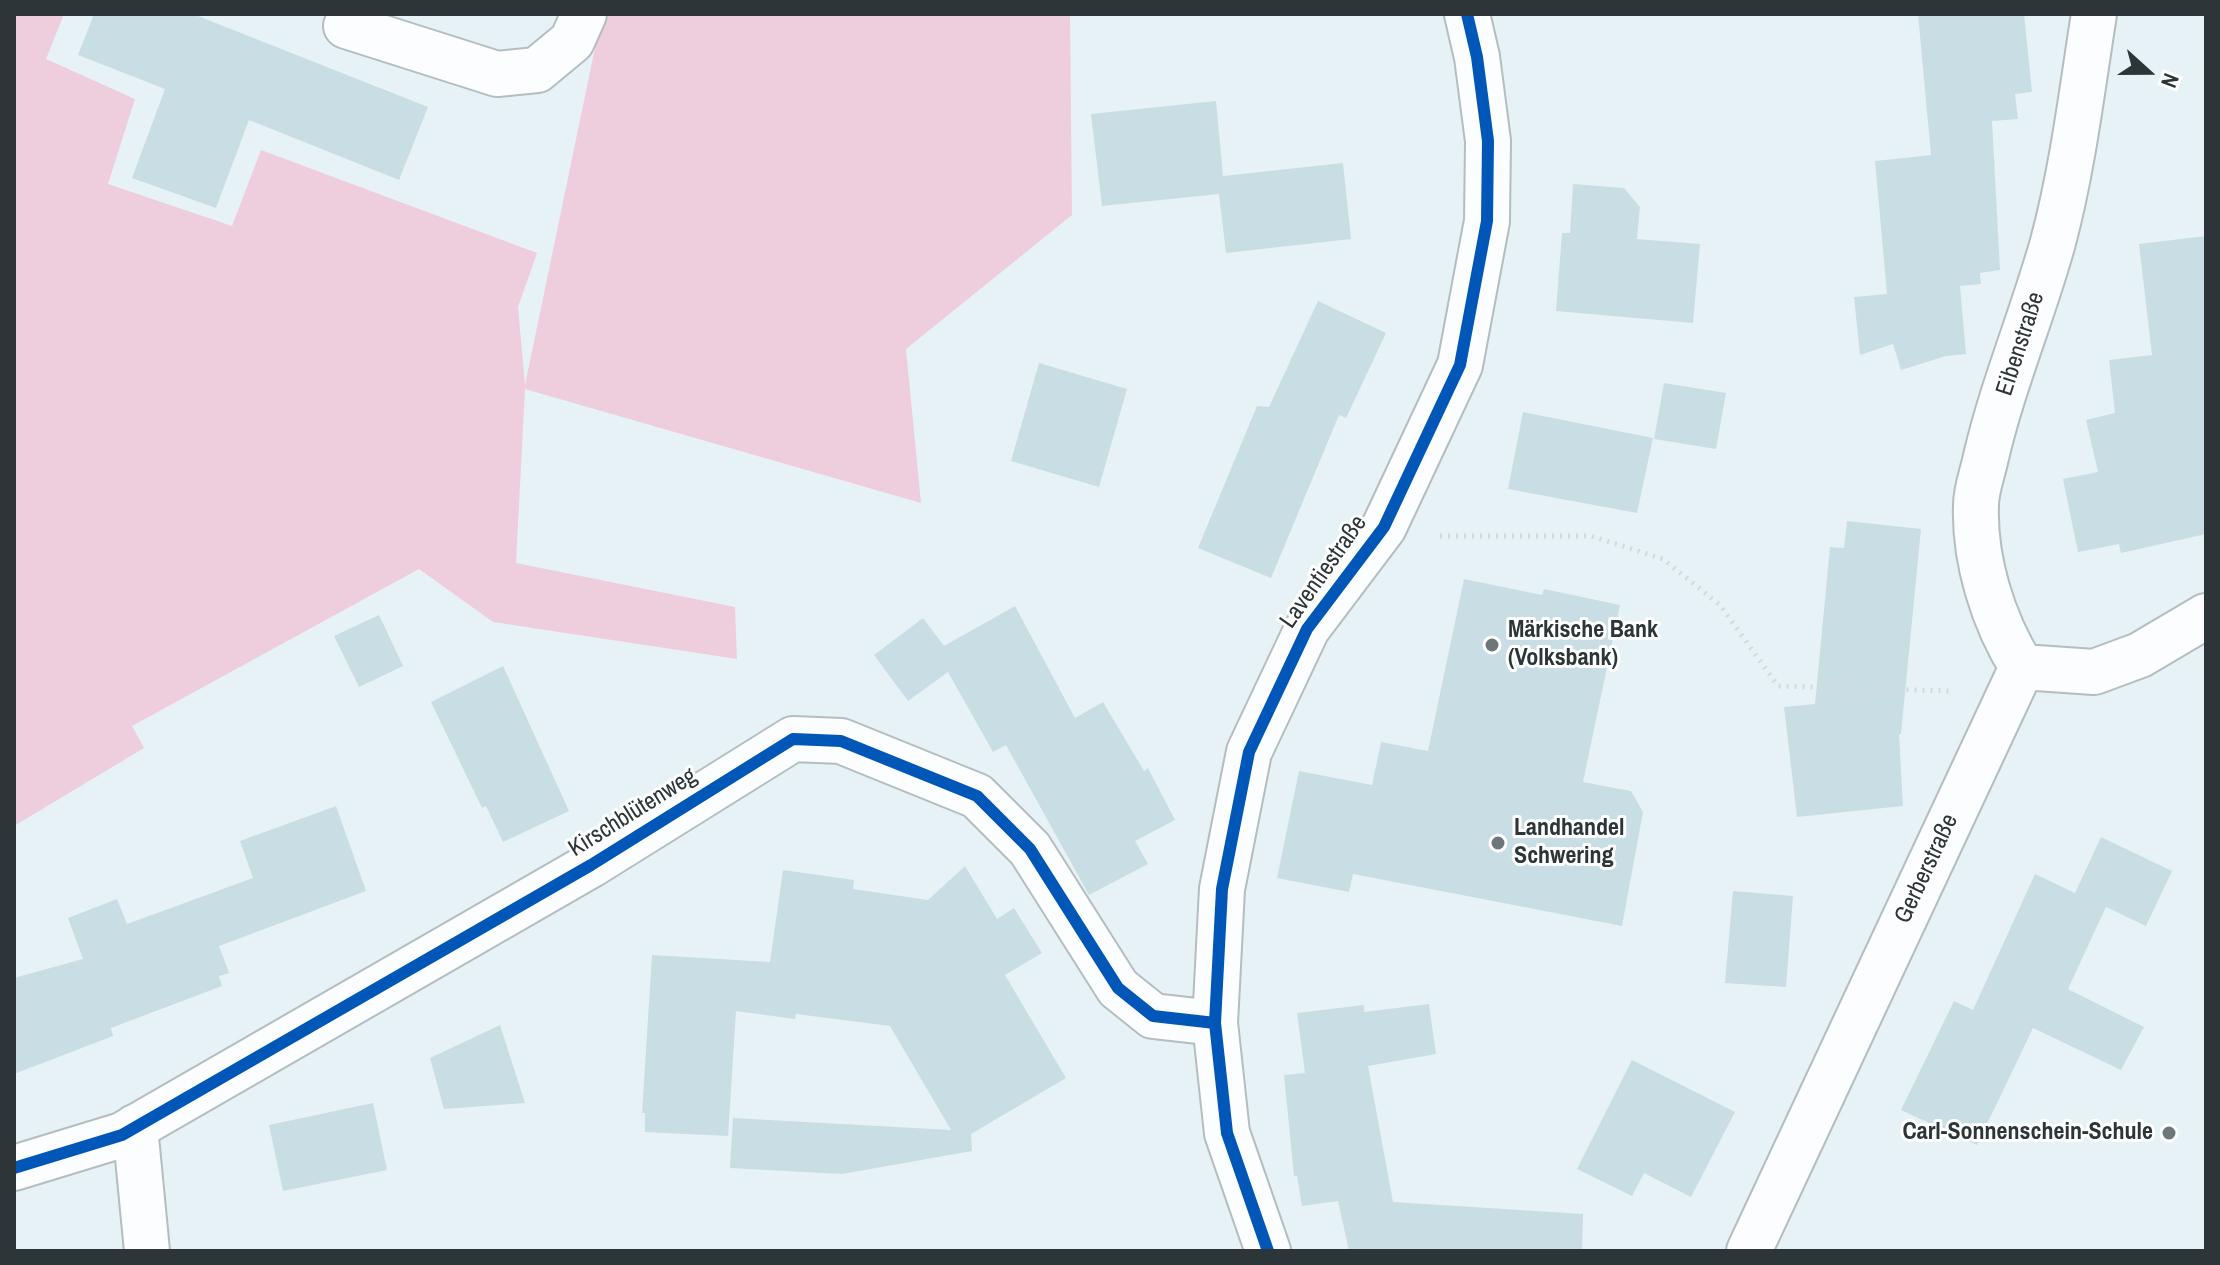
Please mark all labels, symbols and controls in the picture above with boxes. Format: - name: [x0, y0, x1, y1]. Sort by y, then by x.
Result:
- north arrow: [2108, 32, 2188, 112]
- text: N: [2154, 69, 2187, 92]
- street label: Eibenstraße: [1991, 289, 2051, 399]
- street label: Laventiestraße: [1275, 510, 1373, 634]
- place label: Märkische Bank (Volksbank): [1508, 617, 1658, 673]
- marker: Märkische Bank (Volksbank): [1483, 636, 1501, 654]
- street label: Kirschblütenweg: [564, 762, 702, 864]
- street label: Gerberstraße: [1889, 810, 1965, 928]
- place label: Landhandel Schwering: [1514, 815, 1624, 871]
- marker: Landhandel Schwering: [1489, 834, 1507, 852]
- place label: Carl-Sonnenschein-Schule: [1903, 1119, 2153, 1147]
- marker: Carl-Sonnenschein-Schule: [2160, 1124, 2178, 1142]

